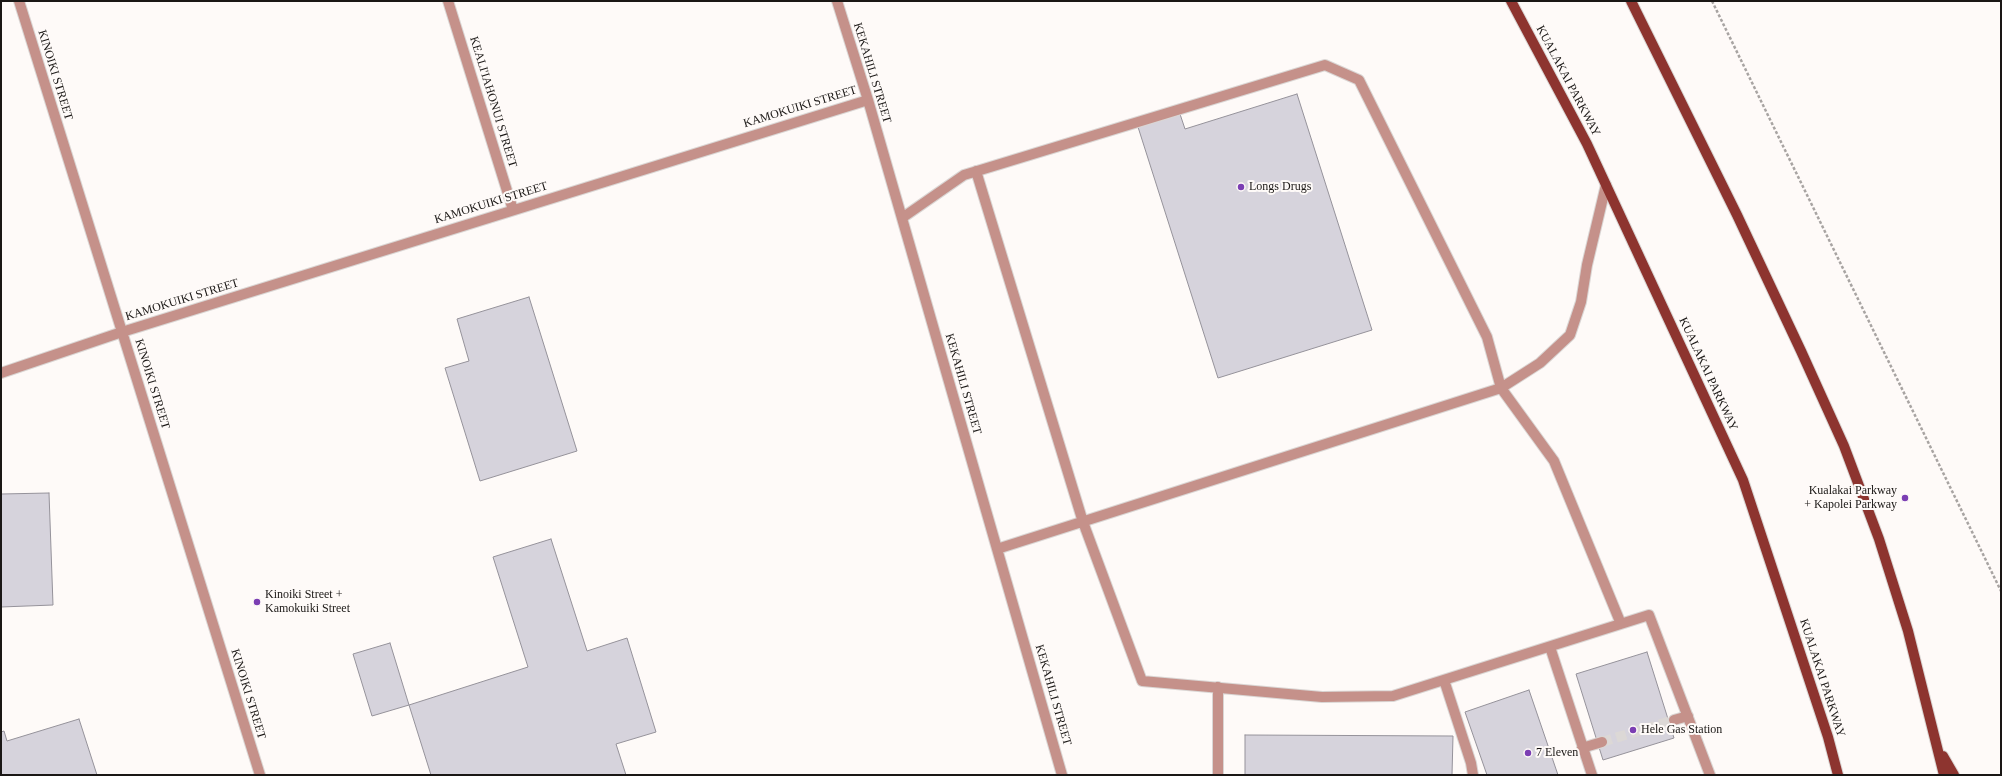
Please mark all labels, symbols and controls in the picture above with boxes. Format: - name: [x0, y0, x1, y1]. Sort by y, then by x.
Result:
- street label: KEKAHILI STREET: [850, 21, 894, 125]
- street label: KUALAKAI PARKWAY: [1533, 23, 1603, 139]
- street label: KINOIKI STREET: [34, 28, 76, 122]
- street label: KEALI'IAHONUI STREET: [466, 35, 520, 169]
- street label: KAMOKUIKI STREET: [742, 83, 858, 131]
- street label: KAMOKUIKI STREET: [433, 179, 549, 227]
- place label: Longs Drugs: [1249, 180, 1311, 194]
- marker: Longs Drugs: [1236, 182, 1246, 192]
- street label: KAMOKUIKI STREET: [124, 276, 240, 324]
- street label: KUALAKAI PARKWAY: [1675, 315, 1741, 433]
- street label: KEKAHILI STREET: [942, 332, 984, 436]
- street label: KINOIKI STREET: [131, 337, 173, 431]
- place label: Kualakai Parkway + Kapolei Parkway: [1804, 484, 1897, 512]
- marker: Kualakai Parkway + Kapolei Parkway: [1900, 493, 1910, 503]
- place label: Kinoiki Street + Kamokuiki Street: [265, 588, 350, 616]
- marker: Kinoiki Street + Kamokuiki Street: [252, 597, 262, 607]
- street label: KUALAKAI PARKWAY: [1796, 617, 1848, 739]
- street label: KEKAHILI STREET: [1032, 643, 1074, 747]
- street label: KINOIKI STREET: [227, 647, 269, 741]
- place label: Hele Gas Station: [1641, 723, 1722, 737]
- marker: Hele Gas Station: [1628, 725, 1638, 735]
- place label: 7 Eleven: [1536, 746, 1578, 760]
- marker: 7 Eleven: [1523, 748, 1533, 758]

